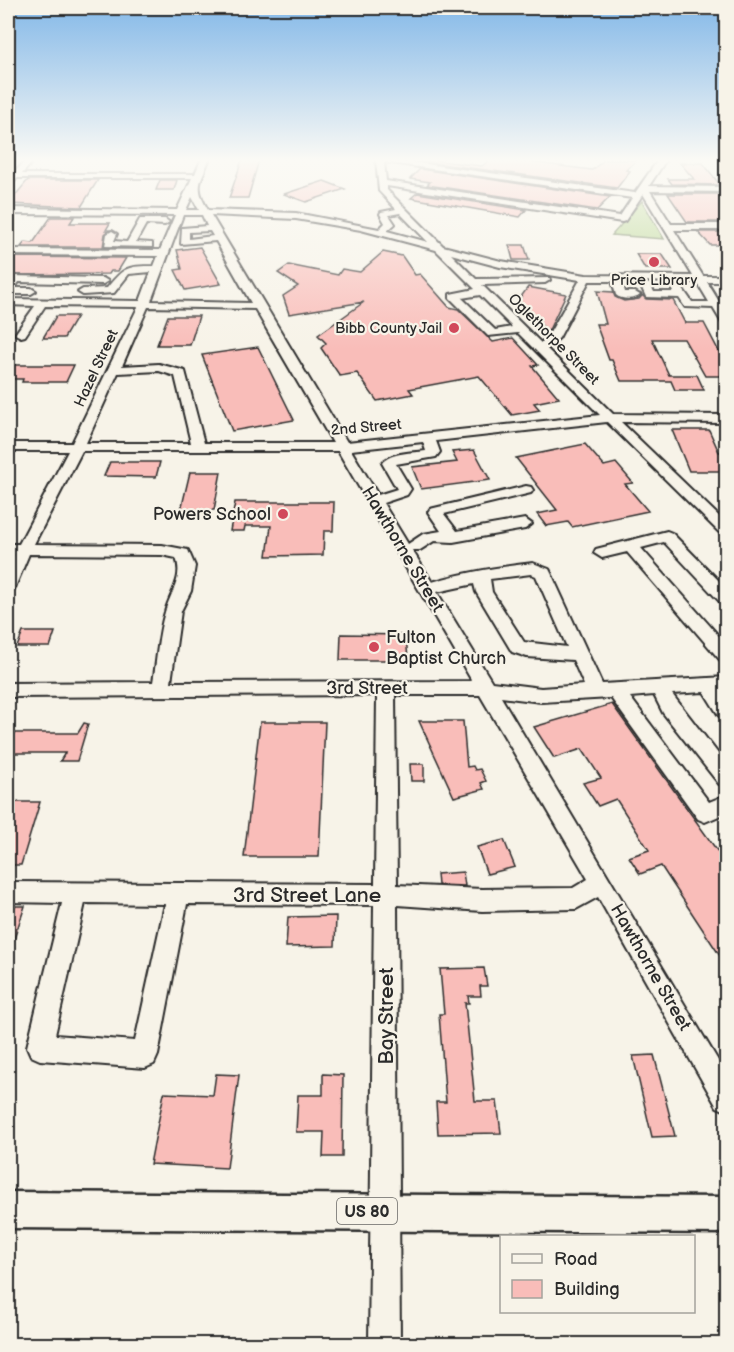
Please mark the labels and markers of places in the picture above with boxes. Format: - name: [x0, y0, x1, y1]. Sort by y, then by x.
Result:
- marker: Price Library: [647, 255, 661, 269]
- place label: Price Library: [611, 271, 697, 290]
- place label: Bibb County Jail: [335, 319, 442, 338]
- marker: Bibb County Jail: [447, 321, 461, 335]
- place label: Powers School: [153, 504, 271, 525]
- marker: Powers School: [276, 507, 290, 521]
- place label: Fulton Baptist Church: [386, 627, 506, 669]
- marker: Fulton Baptist Church: [367, 640, 381, 654]

